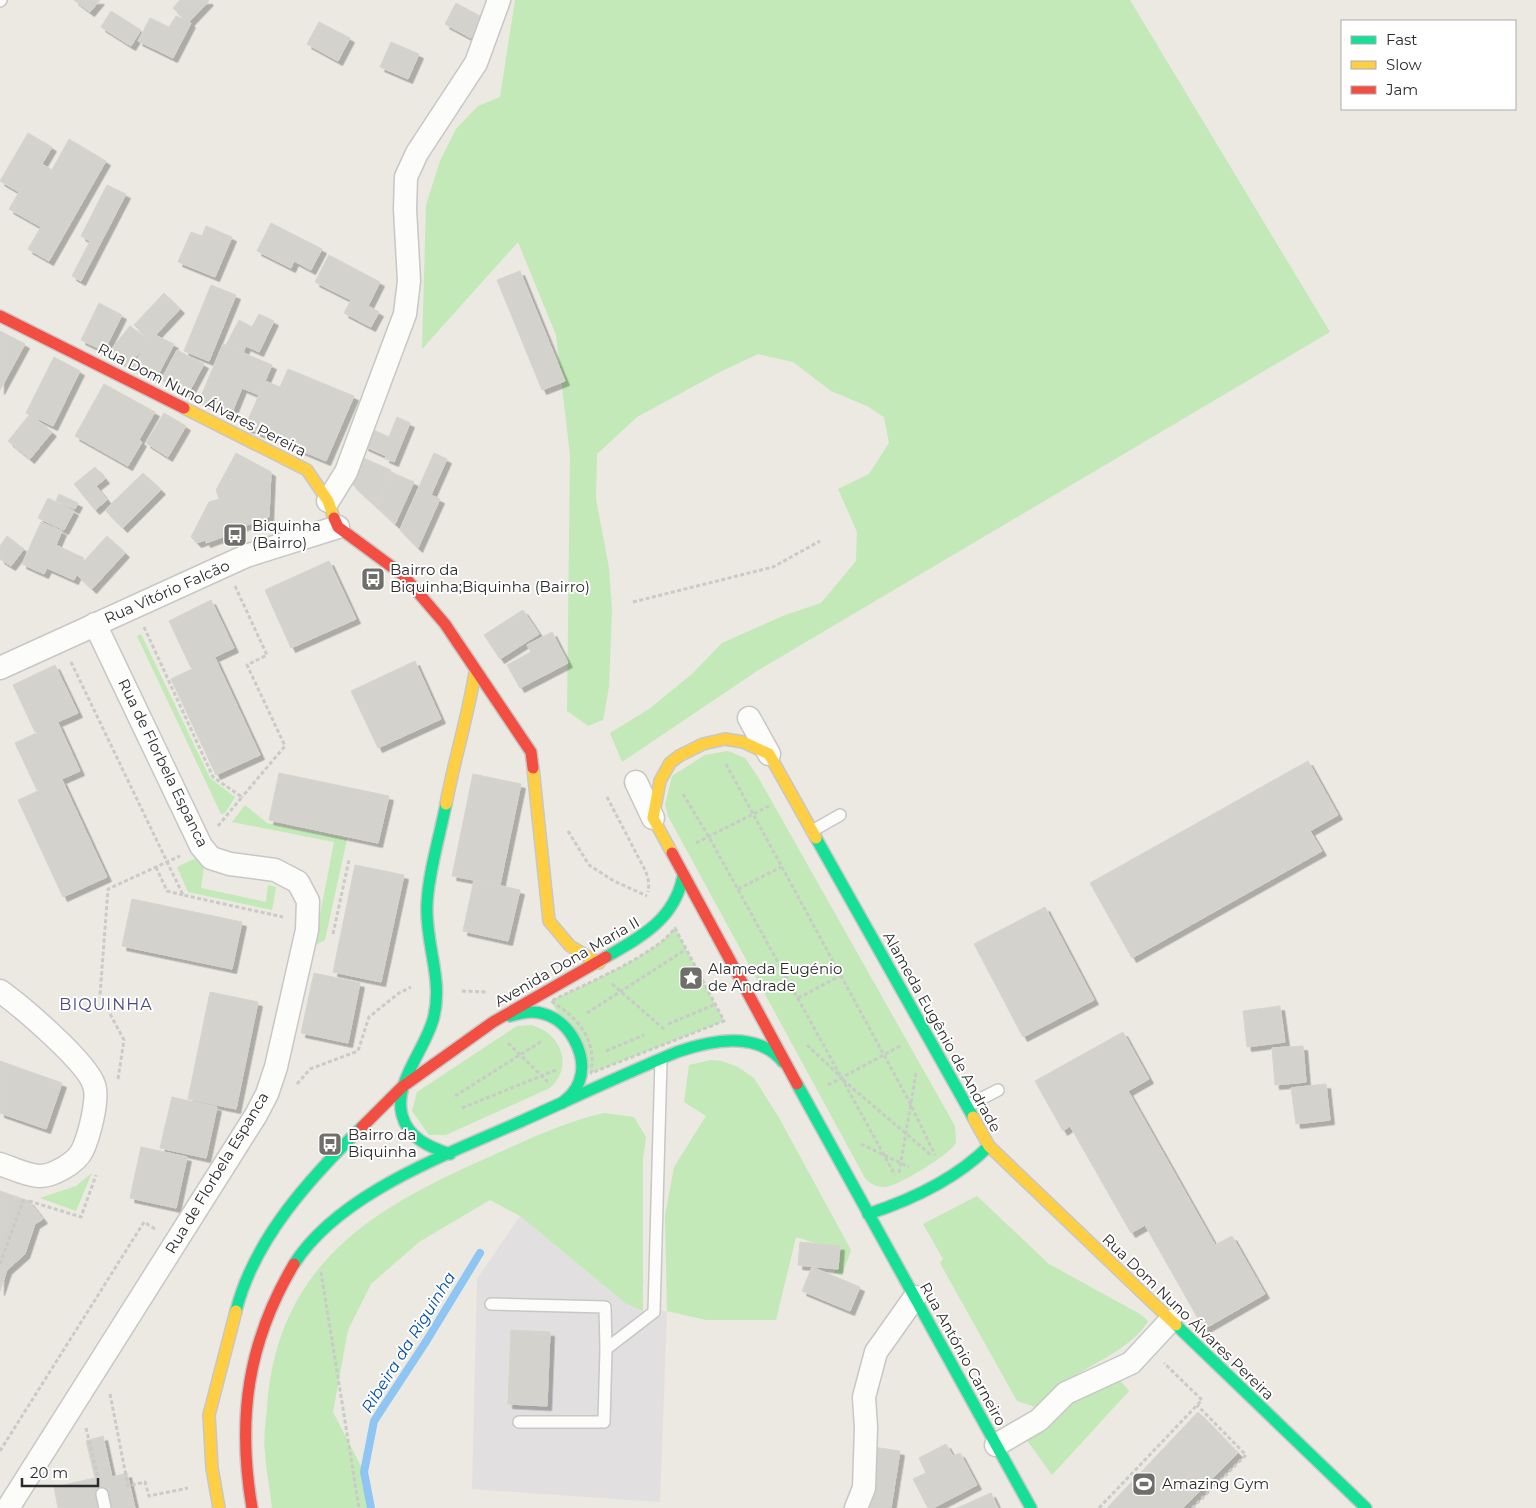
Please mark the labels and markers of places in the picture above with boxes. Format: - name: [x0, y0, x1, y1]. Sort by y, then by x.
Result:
- place label: Biquinha (Bairro): [252, 516, 321, 552]
- bus stop icon: Biquinha (Bairro): [222, 522, 248, 548]
- place label: Bairro da Biquinha;Biquinha (Bairro): [390, 560, 590, 596]
- bus stop icon: Bairro da Biquinha;Biquinha (Bairro): [360, 566, 386, 592]
- place label: Alameda Eugénio de Andrade: [708, 959, 842, 995]
- place icon: Alameda Eugénio de Andrade: [678, 965, 704, 991]
- place label: Bairro da Biquinha: [348, 1125, 417, 1161]
- bus stop icon: Bairro da Biquinha: [317, 1131, 343, 1157]
- sports icon: Amazing Gym: [1131, 1471, 1157, 1497]
- place label: Amazing Gym: [1162, 1474, 1269, 1493]

